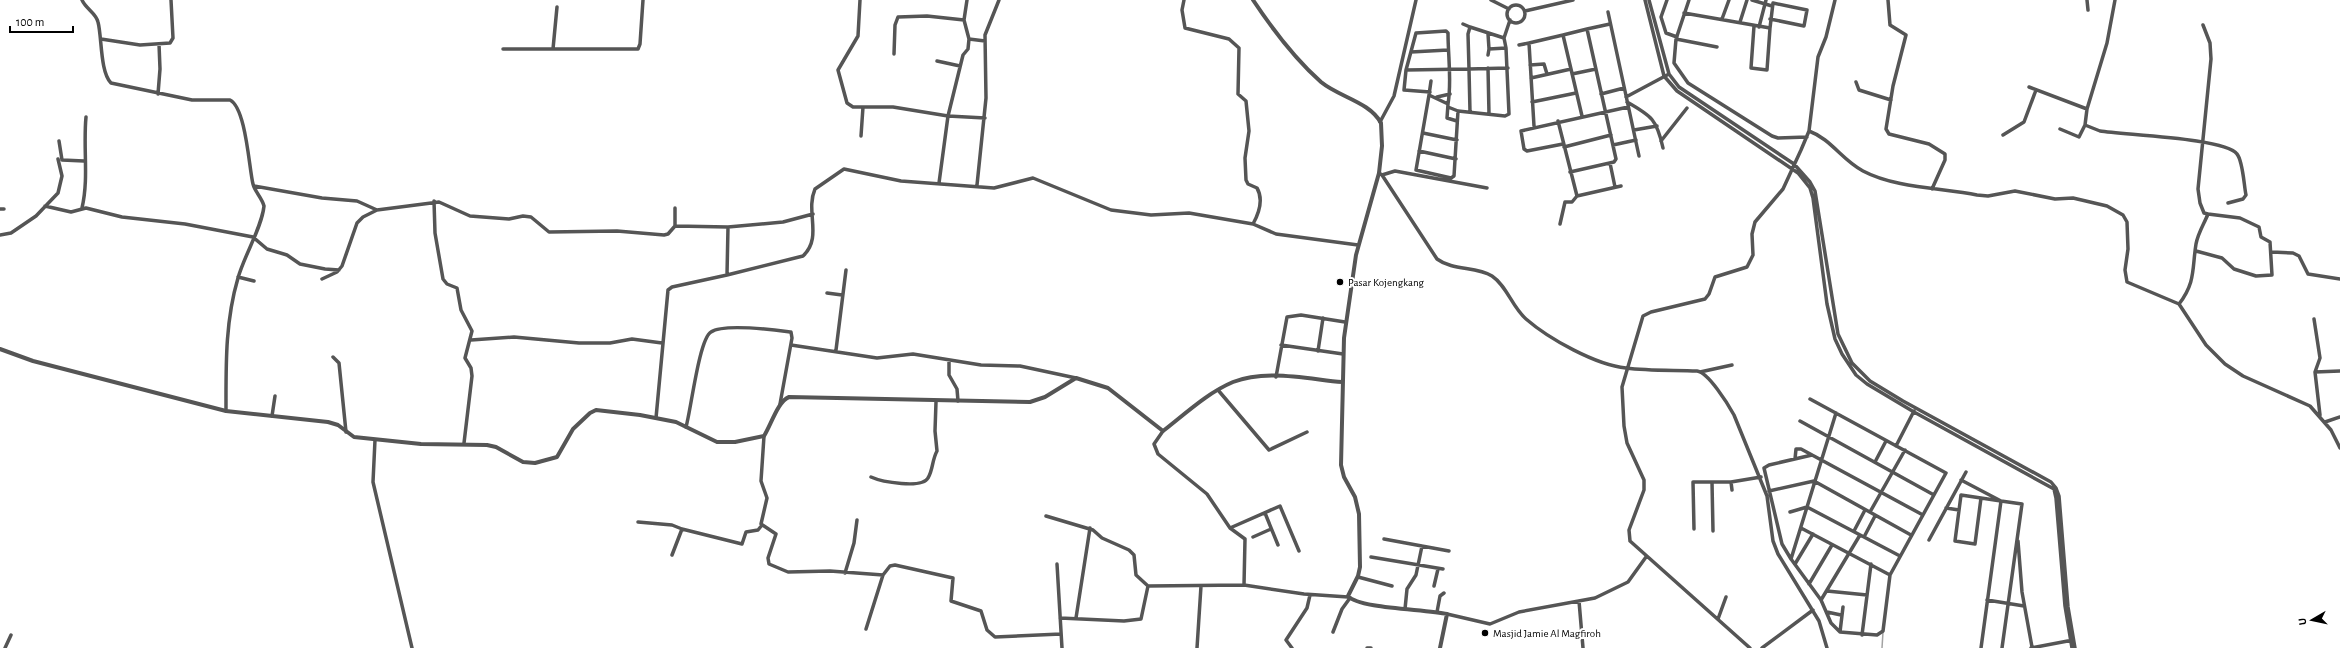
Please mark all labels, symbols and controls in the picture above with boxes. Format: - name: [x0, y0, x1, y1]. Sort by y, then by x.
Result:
- scale bar: [10, 8, 73, 34]
- text: 100 m: [16, 16, 44, 28]
- marker: Pasar Kojengkang: [1335, 277, 1345, 287]
- place label: Pasar Kojengkang: [1348, 277, 1425, 288]
- north arrow: [2292, 600, 2332, 640]
- text: U: [2297, 617, 2309, 626]
- marker: Masjid Jamie Al Magfiroh: [1480, 628, 1490, 638]
- place label: Masjid Jamie Al Magfiroh: [1493, 628, 1601, 639]

